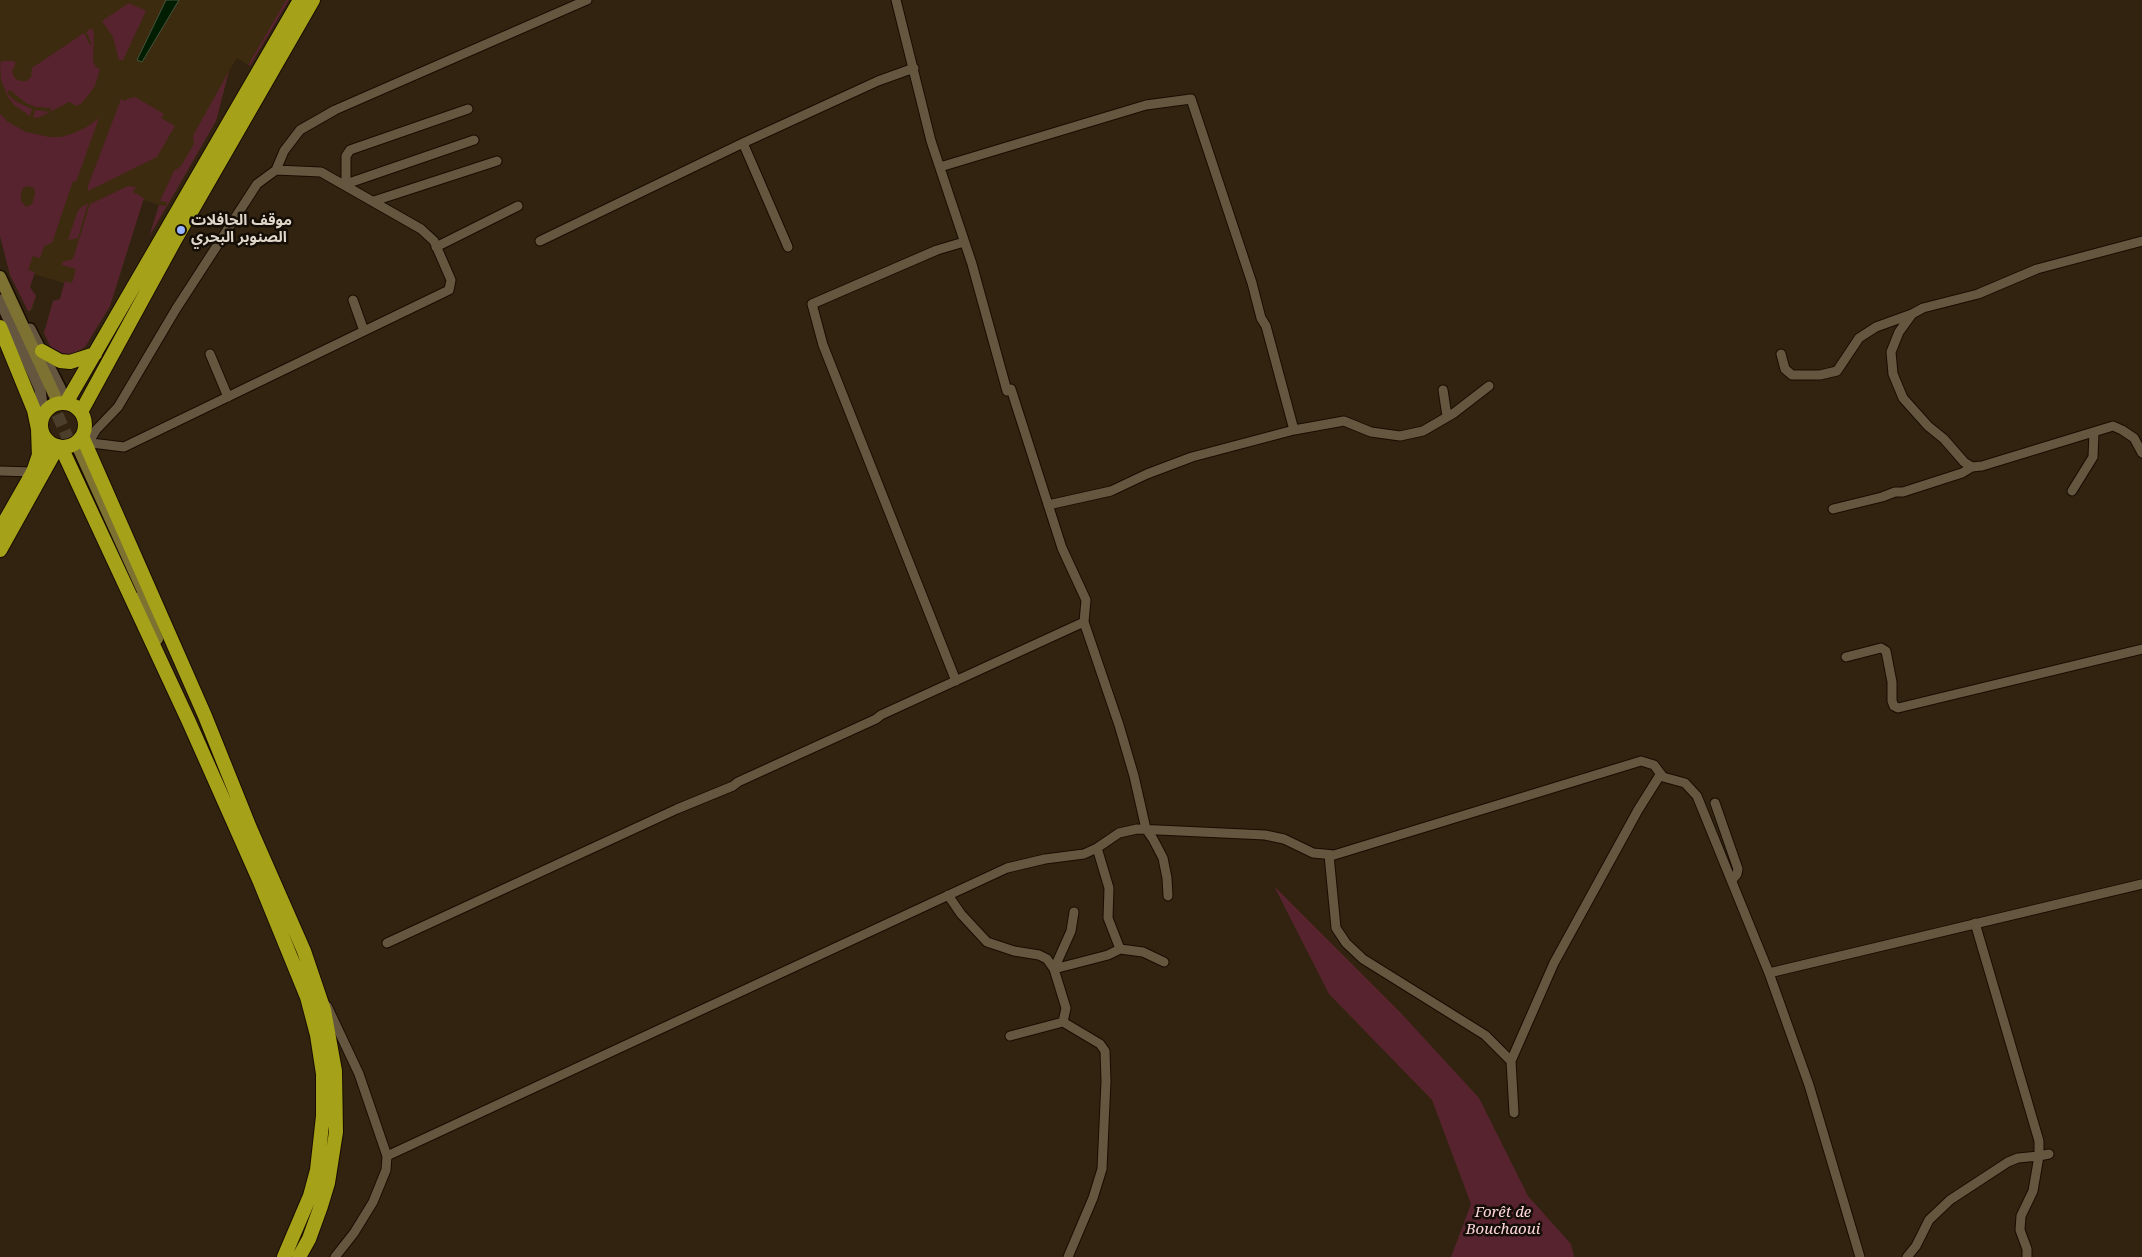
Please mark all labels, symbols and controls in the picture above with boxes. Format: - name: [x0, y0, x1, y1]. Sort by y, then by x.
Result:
- place label: موقف الحافلات الصنوبر البحري: [191, 212, 292, 247]
- marker: موقف الحافلات الصنوبر البحري: [175, 224, 187, 236]
- park label: Forêt de Bouchaoui: [1466, 1204, 1540, 1239]

